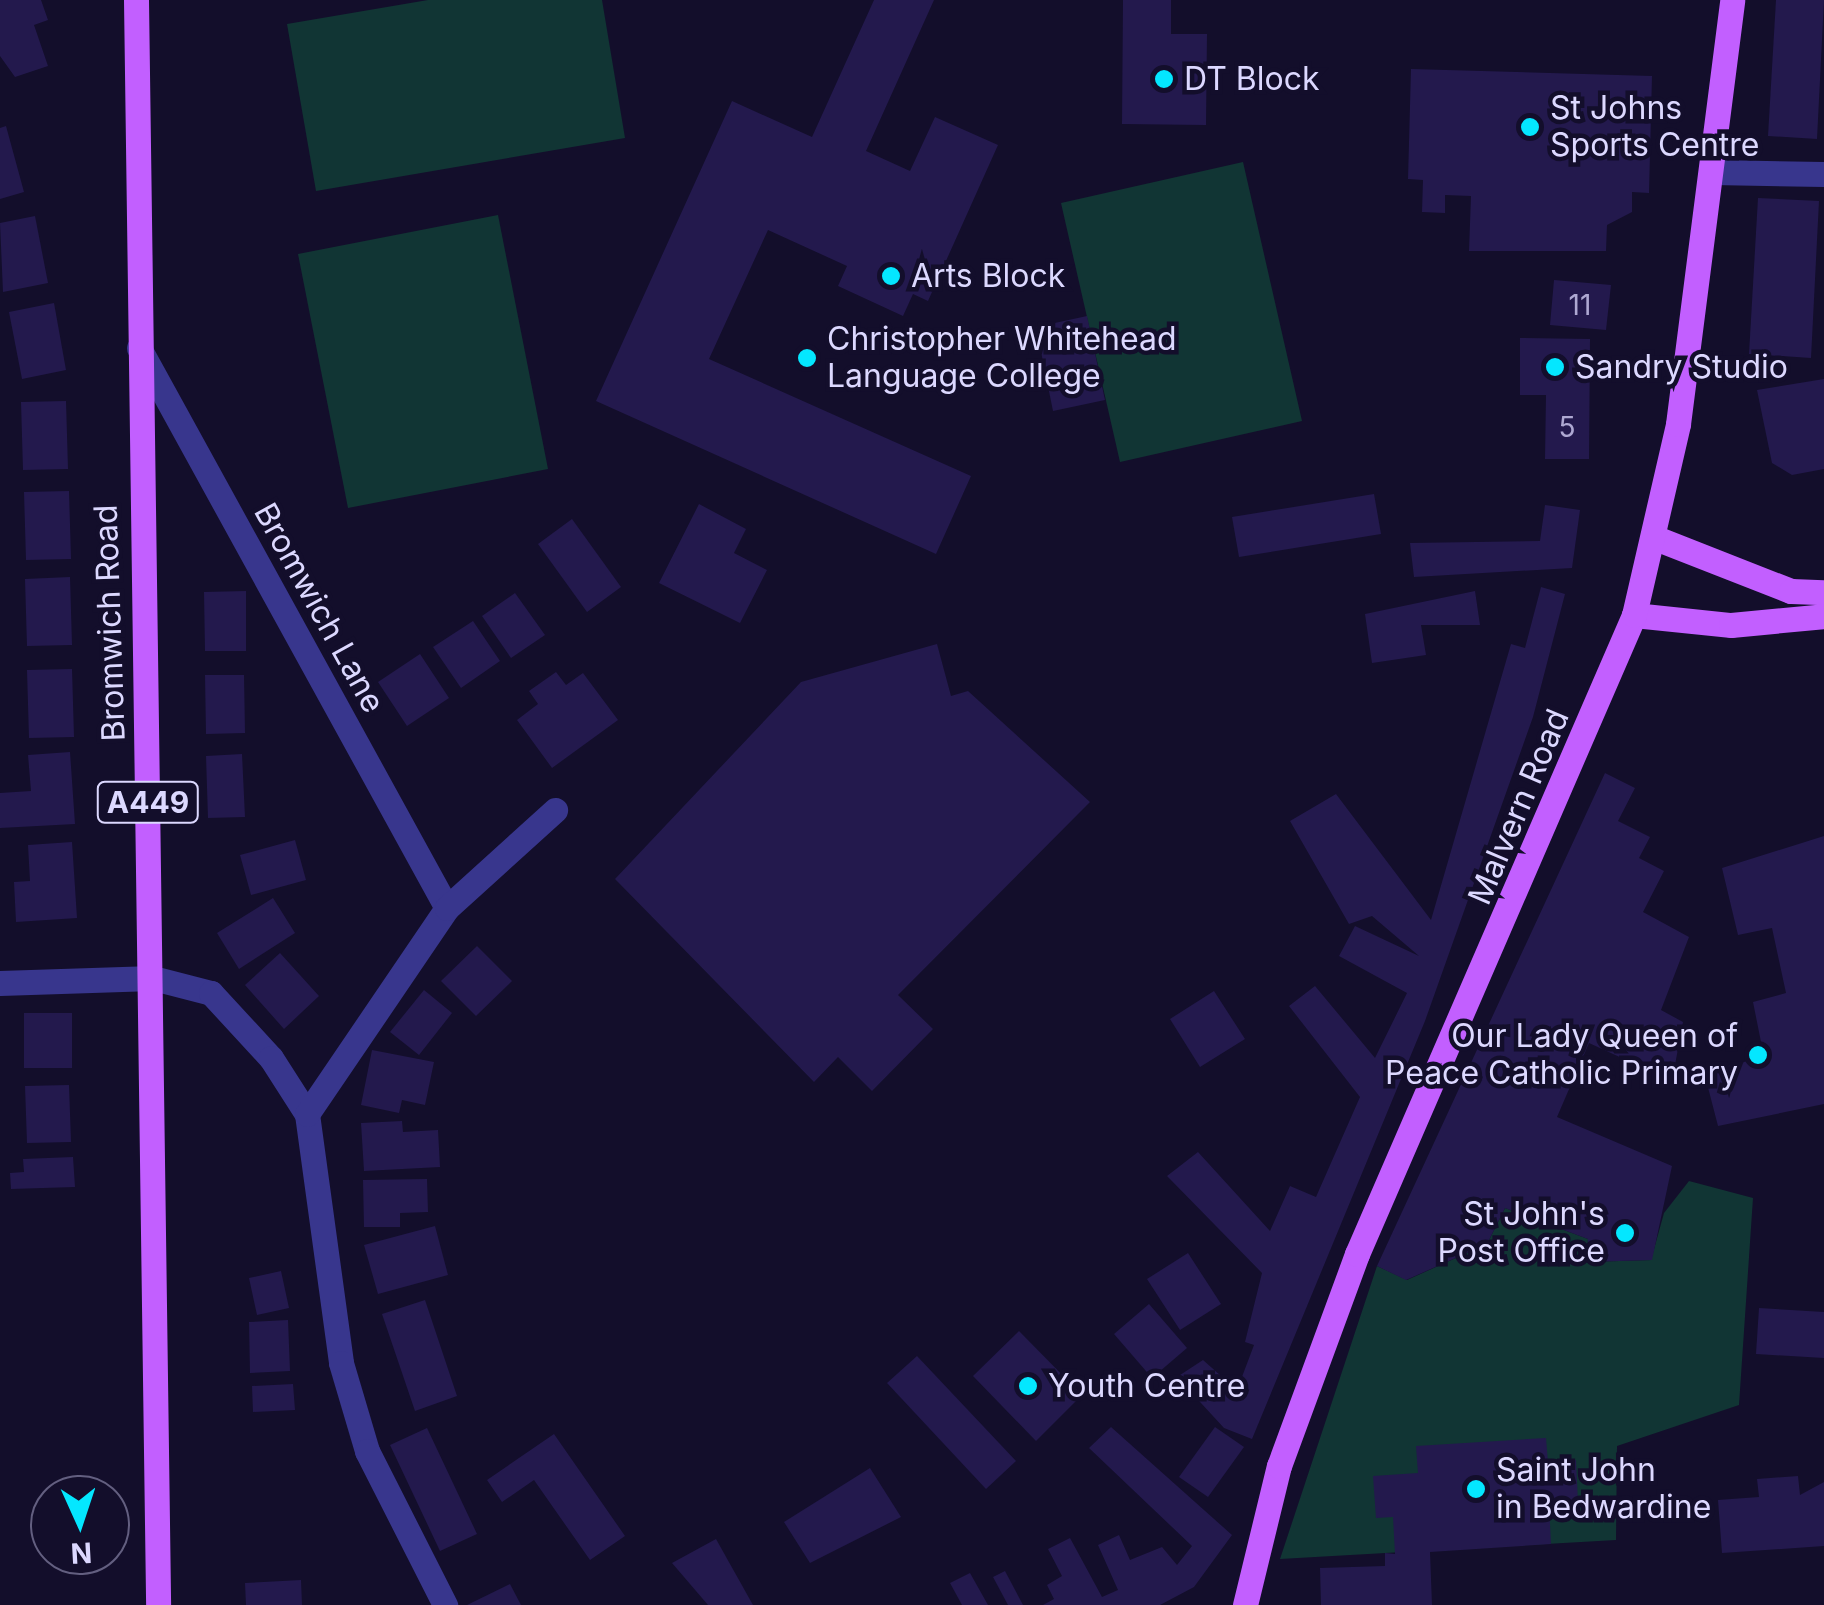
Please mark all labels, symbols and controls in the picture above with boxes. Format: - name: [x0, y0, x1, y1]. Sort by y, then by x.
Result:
- place label: DT Block: [1184, 60, 1320, 98]
- marker: DT Block: [1153, 68, 1175, 90]
- place label: St Johns Sports Centre: [1550, 90, 1759, 165]
- marker: St Johns Sports Centre: [1519, 116, 1541, 138]
- place label: Arts Block: [911, 257, 1065, 295]
- marker: Arts Block: [880, 265, 902, 287]
- house number: 11: [1569, 288, 1591, 322]
- place label: Christopher Whitehead Language College: [827, 321, 1177, 396]
- marker: Christopher Whitehead Language College: [796, 347, 818, 369]
- place label: Sandry Studio: [1575, 348, 1788, 386]
- marker: Sandry Studio: [1544, 356, 1566, 378]
- house number: 5: [1558, 410, 1576, 444]
- street label: Bromwich Lane: [246, 497, 392, 719]
- street label: Bromwich Road: [87, 504, 133, 742]
- street label: Malvern Road: [1461, 704, 1577, 910]
- road number: A449: [96, 777, 200, 827]
- place label: Our Lady Queen of Peace Catholic Primary: [1385, 1018, 1738, 1093]
- marker: Our Lady Queen of Peace Catholic Primary: [1747, 1044, 1769, 1066]
- place label: St John's Post Office: [1438, 1196, 1605, 1271]
- marker: St John's Post Office: [1614, 1222, 1636, 1244]
- place label: Youth Centre: [1048, 1367, 1245, 1405]
- marker: Youth Centre: [1017, 1375, 1039, 1397]
- place label: Saint John in Bedwardine: [1496, 1452, 1711, 1527]
- north arrow: [30, 1475, 130, 1575]
- marker: Saint John in Bedwardine: [1465, 1478, 1487, 1500]
- text: N: [70, 1535, 93, 1570]

